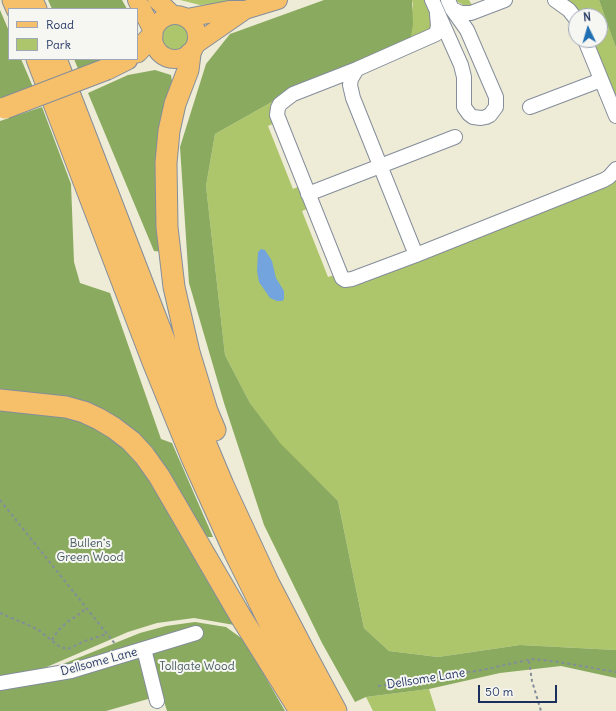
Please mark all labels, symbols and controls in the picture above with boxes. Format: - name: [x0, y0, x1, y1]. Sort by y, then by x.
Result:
- legend: [8, 8, 138, 60]
- north arrow: [568, 8, 608, 48]
- text: N: [583, 10, 591, 24]
- text: Road: [46, 17, 74, 32]
- text: Park: [46, 37, 71, 52]
- park label: Bullen's Green Wood: [57, 537, 123, 565]
- street label: Dellsome Lane: [59, 645, 139, 679]
- park label: Tollgate Wood: [159, 660, 235, 674]
- street label: Dellsome Lane: [386, 666, 466, 692]
- scale bar: [480, 677, 559, 703]
- text: 50 m: [485, 684, 513, 699]

